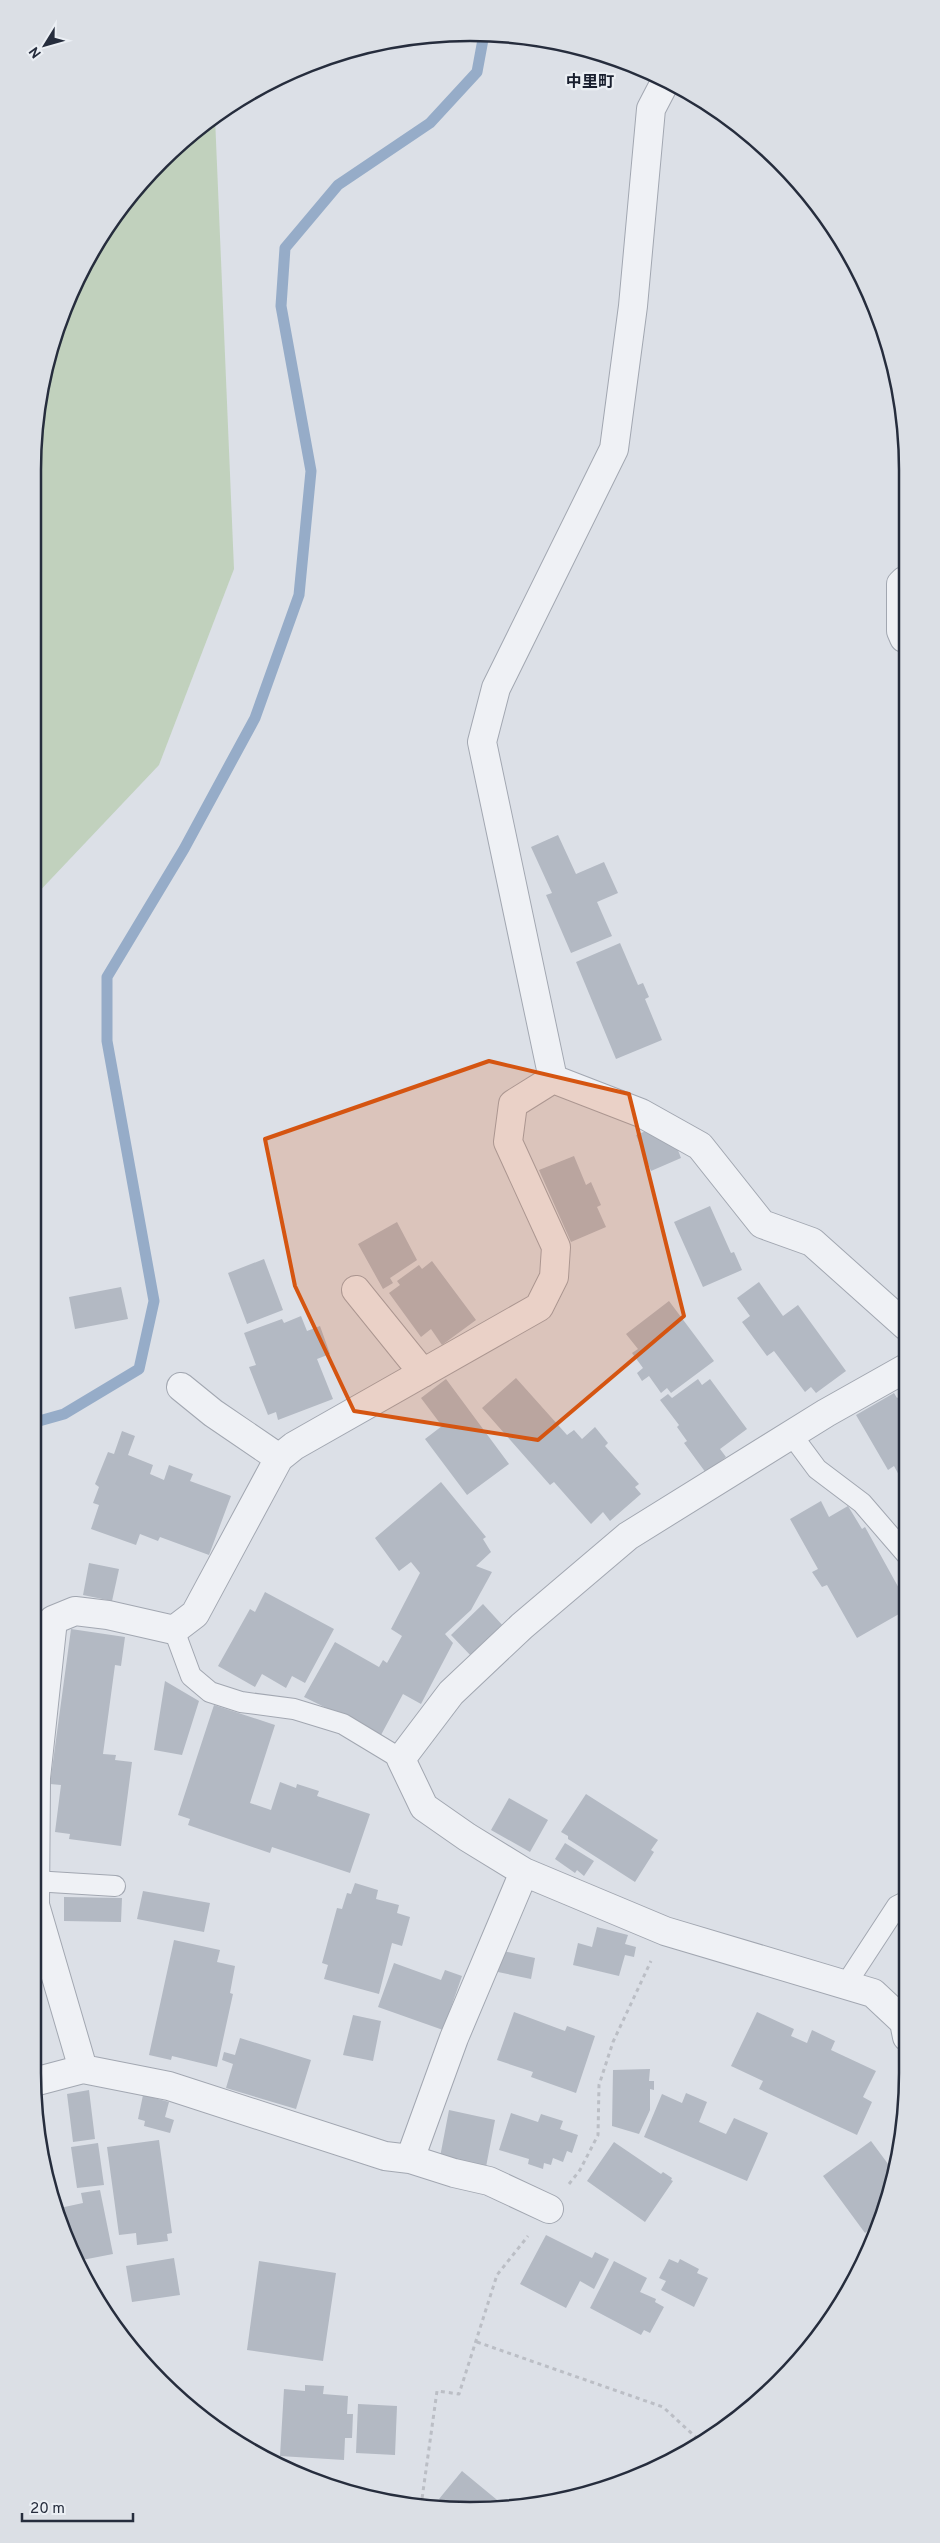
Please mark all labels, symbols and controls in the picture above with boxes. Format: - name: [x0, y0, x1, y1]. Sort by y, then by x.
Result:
- north arrow: [20, 20, 70, 70]
- text: N: [26, 43, 46, 61]
- district label: 中里町: [566, 73, 614, 93]
- scale bar: [22, 2490, 134, 2522]
- text: 20 m: [30, 2500, 65, 2519]

